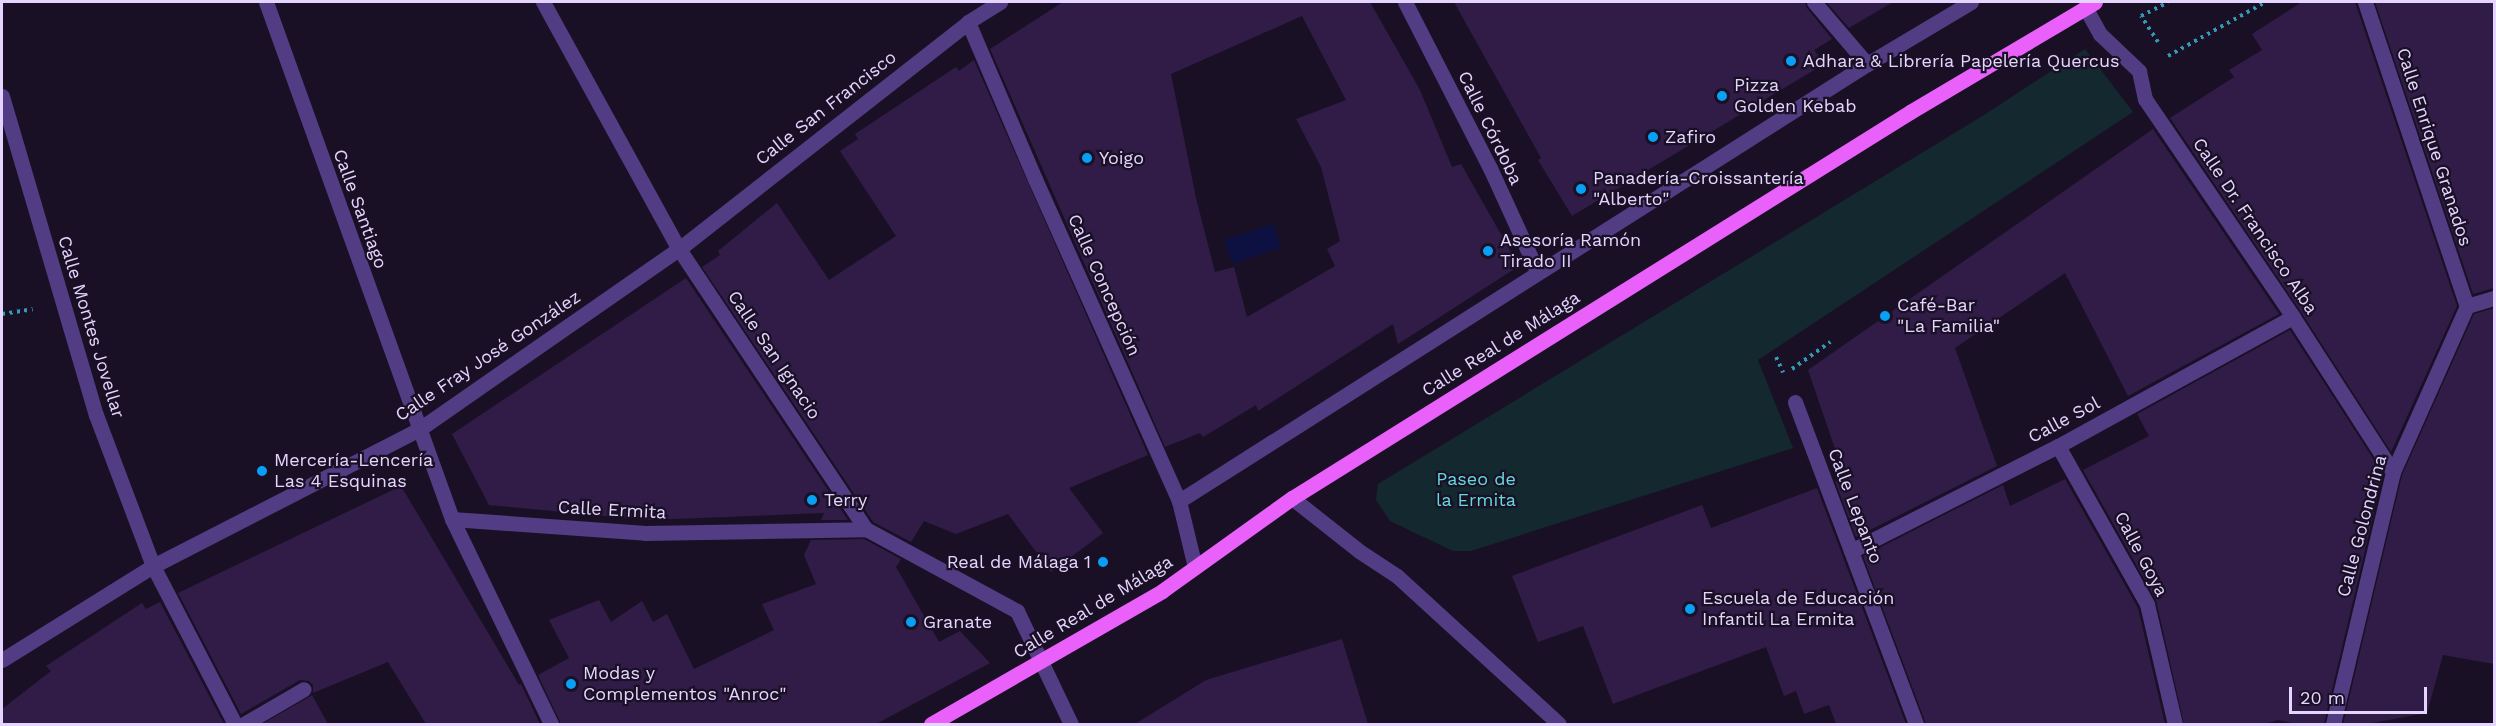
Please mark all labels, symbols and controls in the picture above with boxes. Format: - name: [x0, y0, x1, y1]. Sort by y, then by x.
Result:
- street label: Calle Enrique Granados: [2392, 45, 2476, 249]
- street label: Calle San Francisco: [751, 46, 901, 170]
- place label: Adhara & Librería Papelería Quercus: [1803, 50, 2121, 72]
- marker: Adhara & Librería Papelería Quercus: [1784, 54, 1798, 68]
- street label: Calle Córdoba: [1453, 68, 1527, 188]
- place label: Pizza Golden Kebab: [1734, 75, 1856, 118]
- marker: Pizza Golden Kebab: [1715, 89, 1729, 103]
- place label: Zafiro: [1665, 126, 1716, 148]
- marker: Zafiro: [1646, 130, 1660, 144]
- street label: Calle Dr. Francisco Alba: [2188, 133, 2322, 319]
- street label: Calle Santiago: [328, 146, 392, 272]
- place label: Yoigo: [1099, 147, 1144, 169]
- marker: Yoigo: [1080, 151, 1094, 165]
- place label: Panadería-Croissantería "Alberto": [1593, 168, 1804, 210]
- marker: Panadería-Croissantería "Alberto": [1574, 182, 1588, 196]
- street label: Calle Concepción: [1063, 211, 1145, 359]
- place label: Asesoría Ramón Tirado II: [1500, 230, 1642, 272]
- street label: Calle Montes Jovellar: [53, 233, 129, 421]
- marker: Asesoría Ramón Tirado II: [1481, 244, 1495, 258]
- street label: Calle Fray José González: [391, 286, 585, 426]
- street label: Calle Real de Málaga: [1418, 286, 1584, 402]
- street label: Calle San Ignacio: [723, 287, 825, 423]
- place label: Café-Bar "La Familia": [1897, 295, 2000, 338]
- marker: Café-Bar "La Familia": [1878, 309, 1892, 323]
- street label: Calle Sol: [2025, 392, 2103, 448]
- street label: Calle Lepanto: [1823, 445, 1887, 567]
- place label: Mercería-Lencería Las 4 Esquinas: [274, 450, 433, 492]
- street label: Calle Golondrina: [2333, 453, 2391, 599]
- marker: Mercería-Lencería Las 4 Esquinas: [255, 464, 269, 478]
- park label: Paseo de la Ermita: [1436, 469, 1516, 512]
- place label: Terry: [824, 489, 867, 511]
- marker: Terry: [805, 493, 819, 507]
- street label: Calle Ermita: [557, 496, 667, 524]
- street label: Calle Goya: [2110, 508, 2172, 600]
- place label: Real de Málaga 1: [945, 551, 1091, 573]
- street label: Calle Real de Málaga: [1009, 551, 1177, 663]
- marker: Real de Málaga 1: [1096, 555, 1110, 569]
- place label: Escuela de Educación Infantil La Ermita: [1702, 588, 1895, 630]
- marker: Escuela de Educación Infantil La Ermita: [1683, 602, 1697, 616]
- place label: Granate: [923, 611, 992, 633]
- marker: Granate: [904, 615, 918, 629]
- place label: Modas y Complementos "Anroc": [583, 663, 786, 706]
- scale bar: [2292, 675, 2430, 713]
- marker: Modas y Complementos "Anroc": [564, 677, 578, 691]
- text: 20 m: [2300, 687, 2345, 708]

